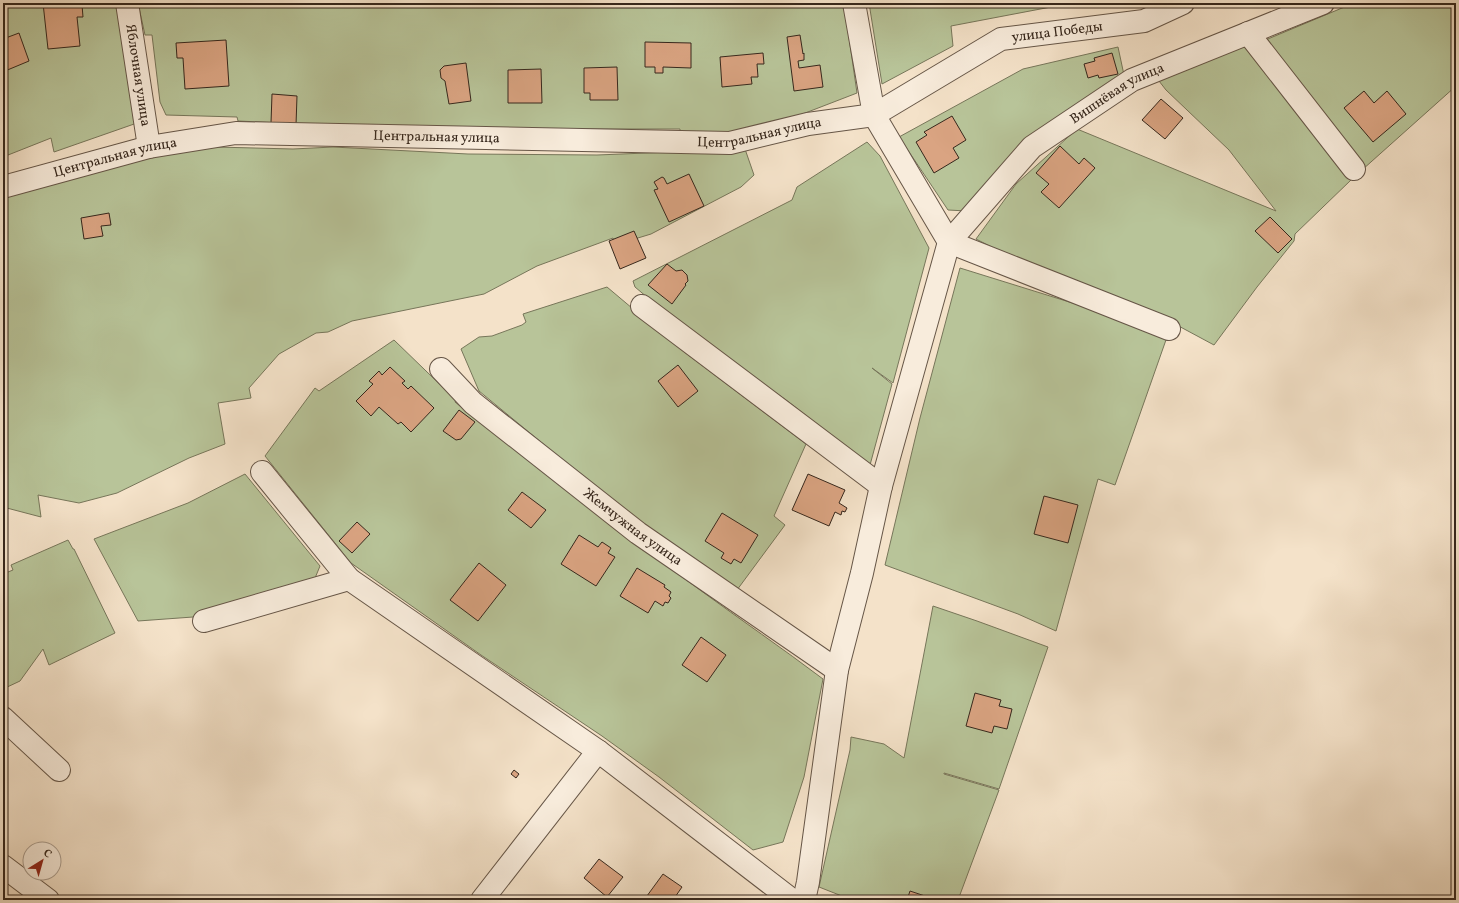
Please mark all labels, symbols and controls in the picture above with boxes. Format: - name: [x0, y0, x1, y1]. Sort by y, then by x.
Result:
- street label: улица Победы: [1010, 17, 1104, 47]
- street label: Яблочная улица: [121, 23, 155, 128]
- street label: Вишнёвая улица: [1066, 58, 1167, 128]
- street label: Центральная улица: [697, 113, 823, 153]
- street label: Центральная улица: [373, 126, 500, 148]
- street label: Центральная улица: [51, 133, 178, 182]
- street label: Жемчужная улица: [579, 484, 686, 570]
- north arrow: [22, 841, 62, 881]
- text: С: [40, 846, 54, 862]

